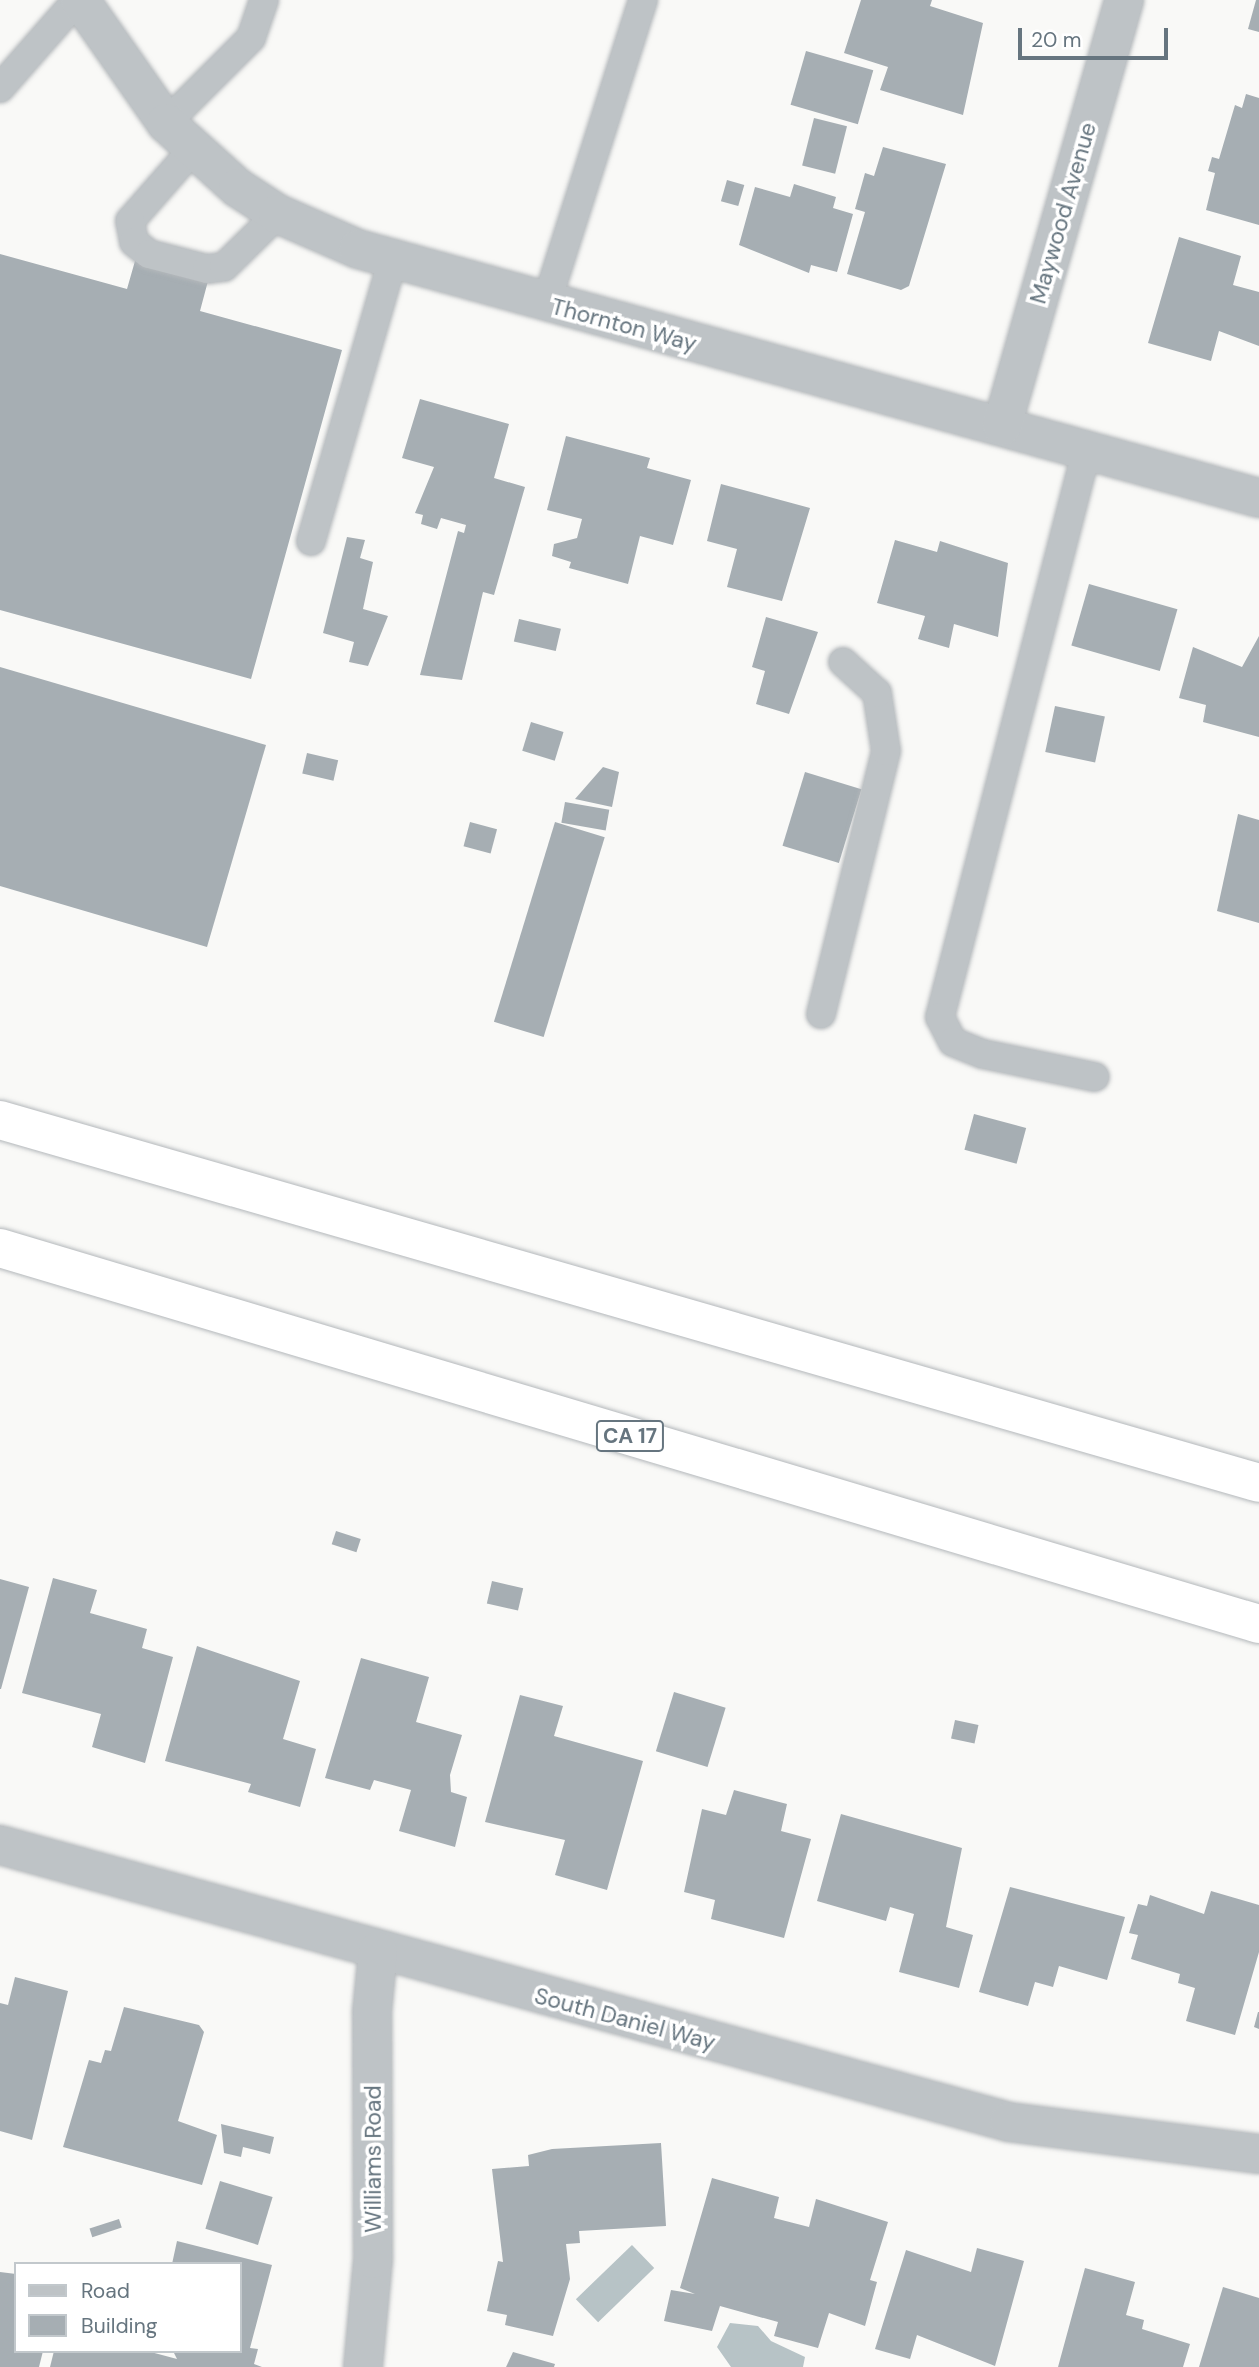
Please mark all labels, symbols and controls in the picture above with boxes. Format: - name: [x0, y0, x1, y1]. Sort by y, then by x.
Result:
- scale bar: [1021, 14, 1172, 58]
- text: 20 m: [1031, 26, 1082, 54]
- street label: Maywood Avenue: [1024, 119, 1102, 307]
- street label: Thornton Way: [548, 292, 700, 358]
- road number: CA 17: [595, 1418, 665, 1454]
- street label: South Daniel Way: [532, 1982, 718, 2056]
- street label: Williams Road: [359, 2085, 387, 2233]
- legend: [14, 2262, 242, 2353]
- text: Road: [81, 2277, 130, 2305]
- text: Building: [81, 2312, 157, 2340]

